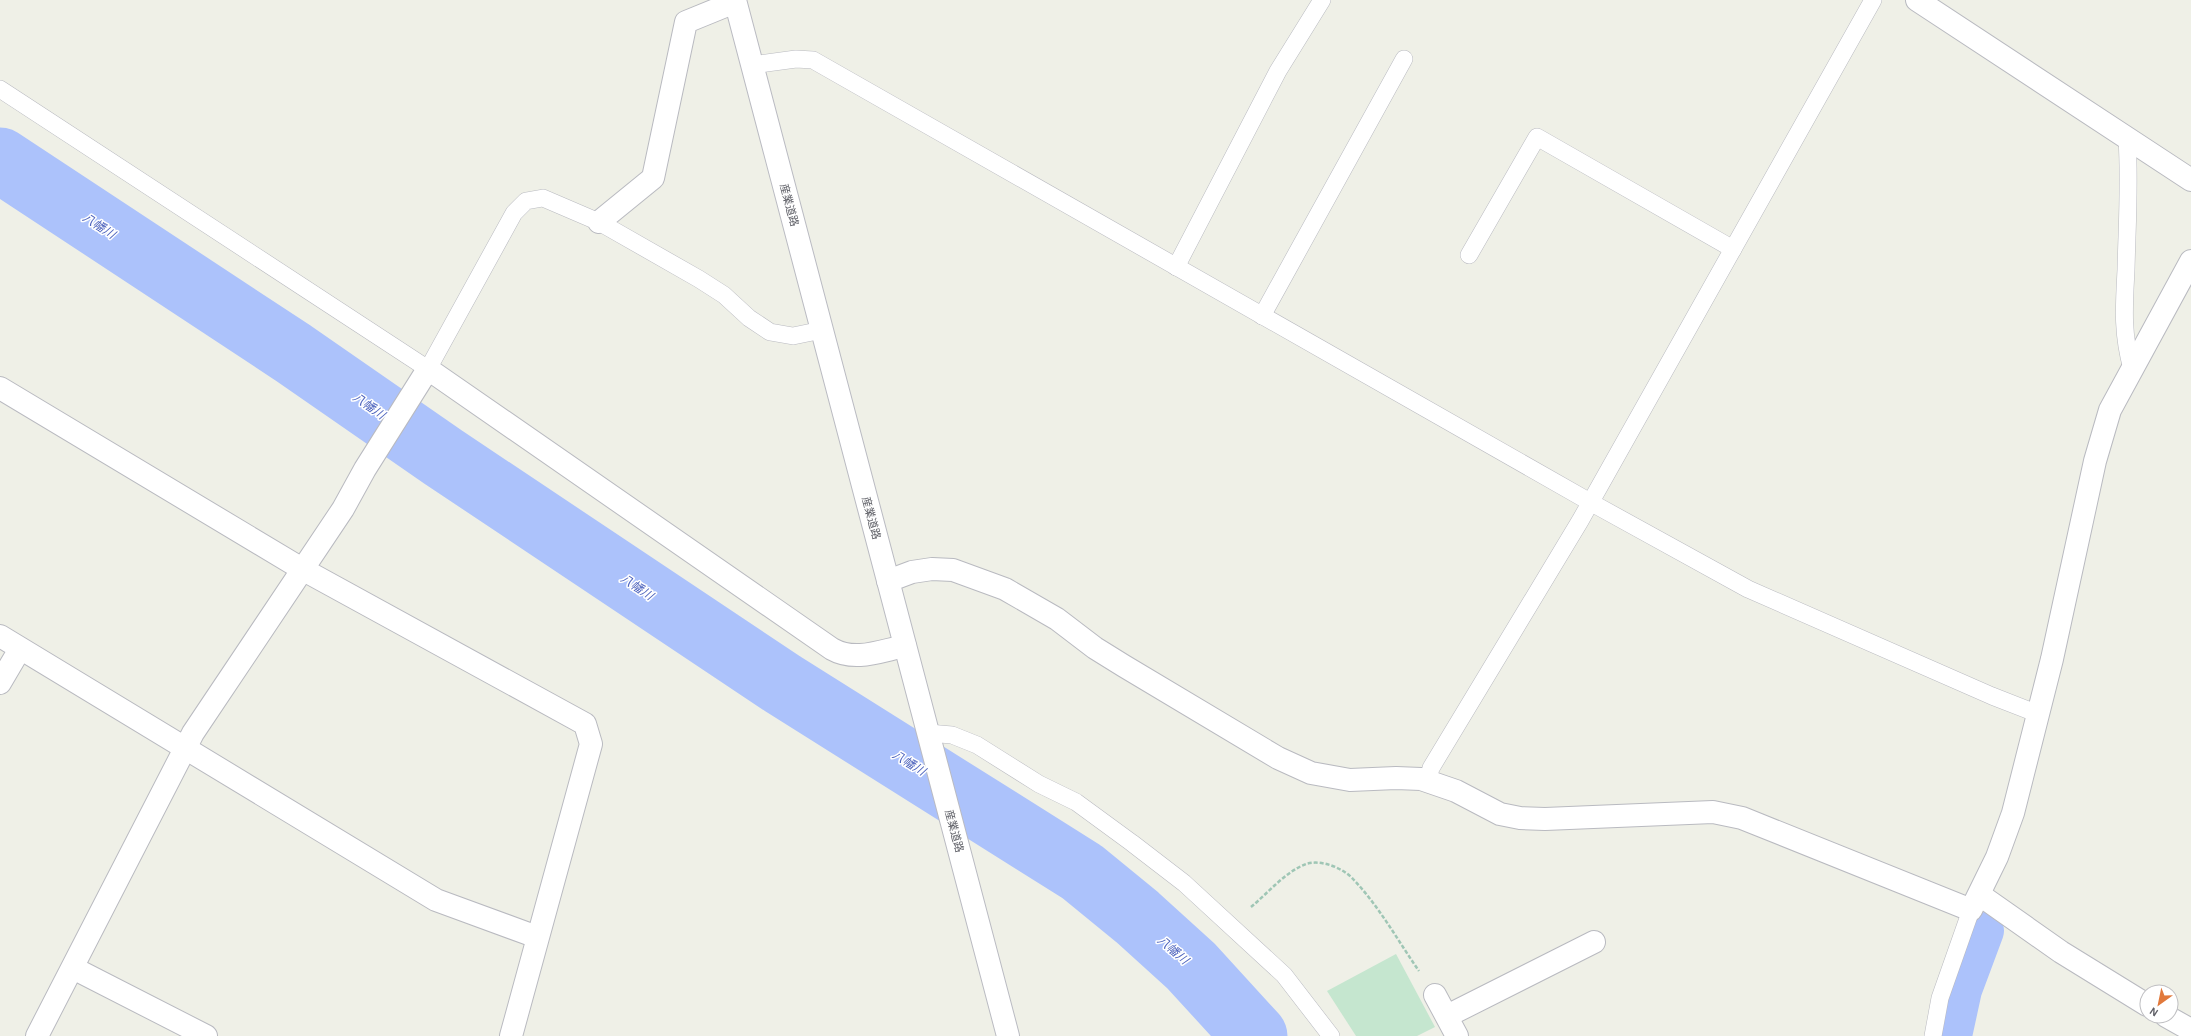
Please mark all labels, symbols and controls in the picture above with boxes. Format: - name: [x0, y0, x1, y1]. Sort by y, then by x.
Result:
- street label: 産業道路: [778, 182, 801, 228]
- water label: 八幡川: [81, 210, 120, 242]
- water label: 八幡川: [351, 390, 389, 422]
- street label: 産業道路: [860, 495, 883, 541]
- water label: 八幡川: [619, 571, 657, 603]
- water label: 八幡川: [891, 748, 930, 779]
- street label: 産業道路: [943, 808, 966, 854]
- water label: 八幡川: [1155, 933, 1193, 968]
- north arrow: [2139, 984, 2179, 1024]
- text: N: [2148, 1005, 2160, 1019]

